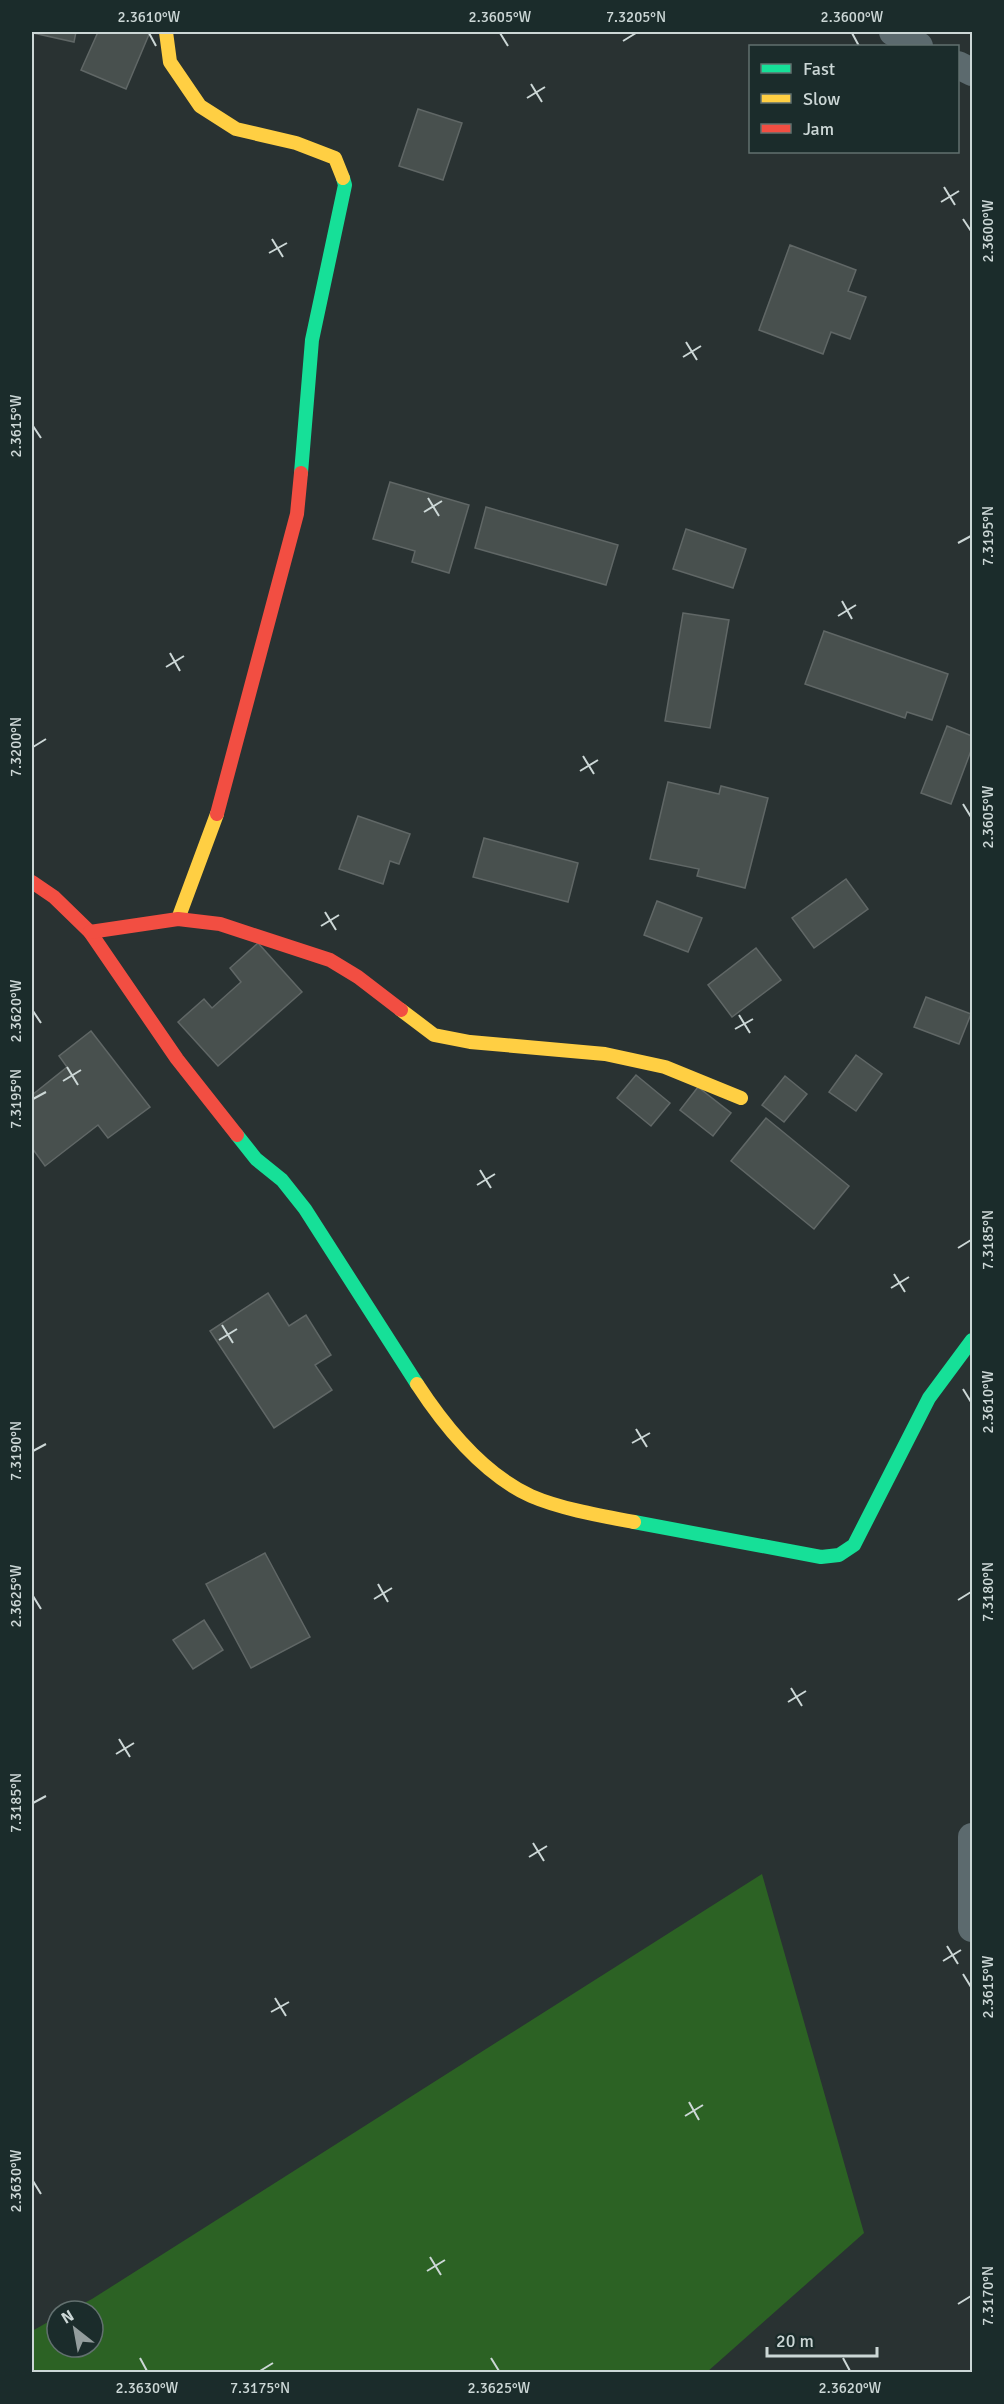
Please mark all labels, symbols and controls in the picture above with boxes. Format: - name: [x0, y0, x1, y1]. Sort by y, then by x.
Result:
- text: 2.3610°W: [118, 8, 181, 26]
- text: 2.3605°W: [469, 8, 532, 26]
- text: 7.3205°N: [606, 8, 666, 26]
- text: 2.3600°W: [821, 8, 884, 26]
- legend: [749, 45, 959, 153]
- text: Fast: [803, 58, 835, 80]
- text: Slow: [803, 88, 840, 110]
- text: Jam: [803, 118, 834, 140]
- text: 2.3600°W: [979, 199, 997, 262]
- text: 2.3615°W: [7, 394, 25, 457]
- text: 7.3195°N: [979, 506, 997, 566]
- text: 7.3200°N: [7, 717, 25, 777]
- text: 2.3605°W: [979, 785, 997, 848]
- text: 2.3620°W: [7, 979, 25, 1042]
- text: 7.3195°N: [7, 1069, 25, 1129]
- text: 7.3185°N: [979, 1210, 997, 1270]
- text: 2.3610°W: [979, 1370, 997, 1433]
- text: 7.3190°N: [7, 1421, 25, 1481]
- text: 7.3180°N: [979, 1562, 997, 1622]
- text: 2.3625°W: [7, 1564, 25, 1627]
- text: 7.3185°N: [7, 1773, 25, 1833]
- text: 2.3615°W: [979, 1955, 997, 2018]
- text: 2.3630°W: [7, 2149, 25, 2212]
- text: 7.3170°N: [979, 2266, 997, 2326]
- north arrow: [45, 2299, 105, 2359]
- text: N: [58, 2306, 78, 2328]
- scale bar: [767, 2320, 876, 2358]
- text: 20 m: [776, 2330, 814, 2352]
- text: 2.3630°W: [116, 2379, 179, 2397]
- text: 7.3175°N: [230, 2379, 290, 2397]
- text: 2.3625°W: [468, 2379, 531, 2397]
- text: 2.3620°W: [819, 2379, 882, 2397]

